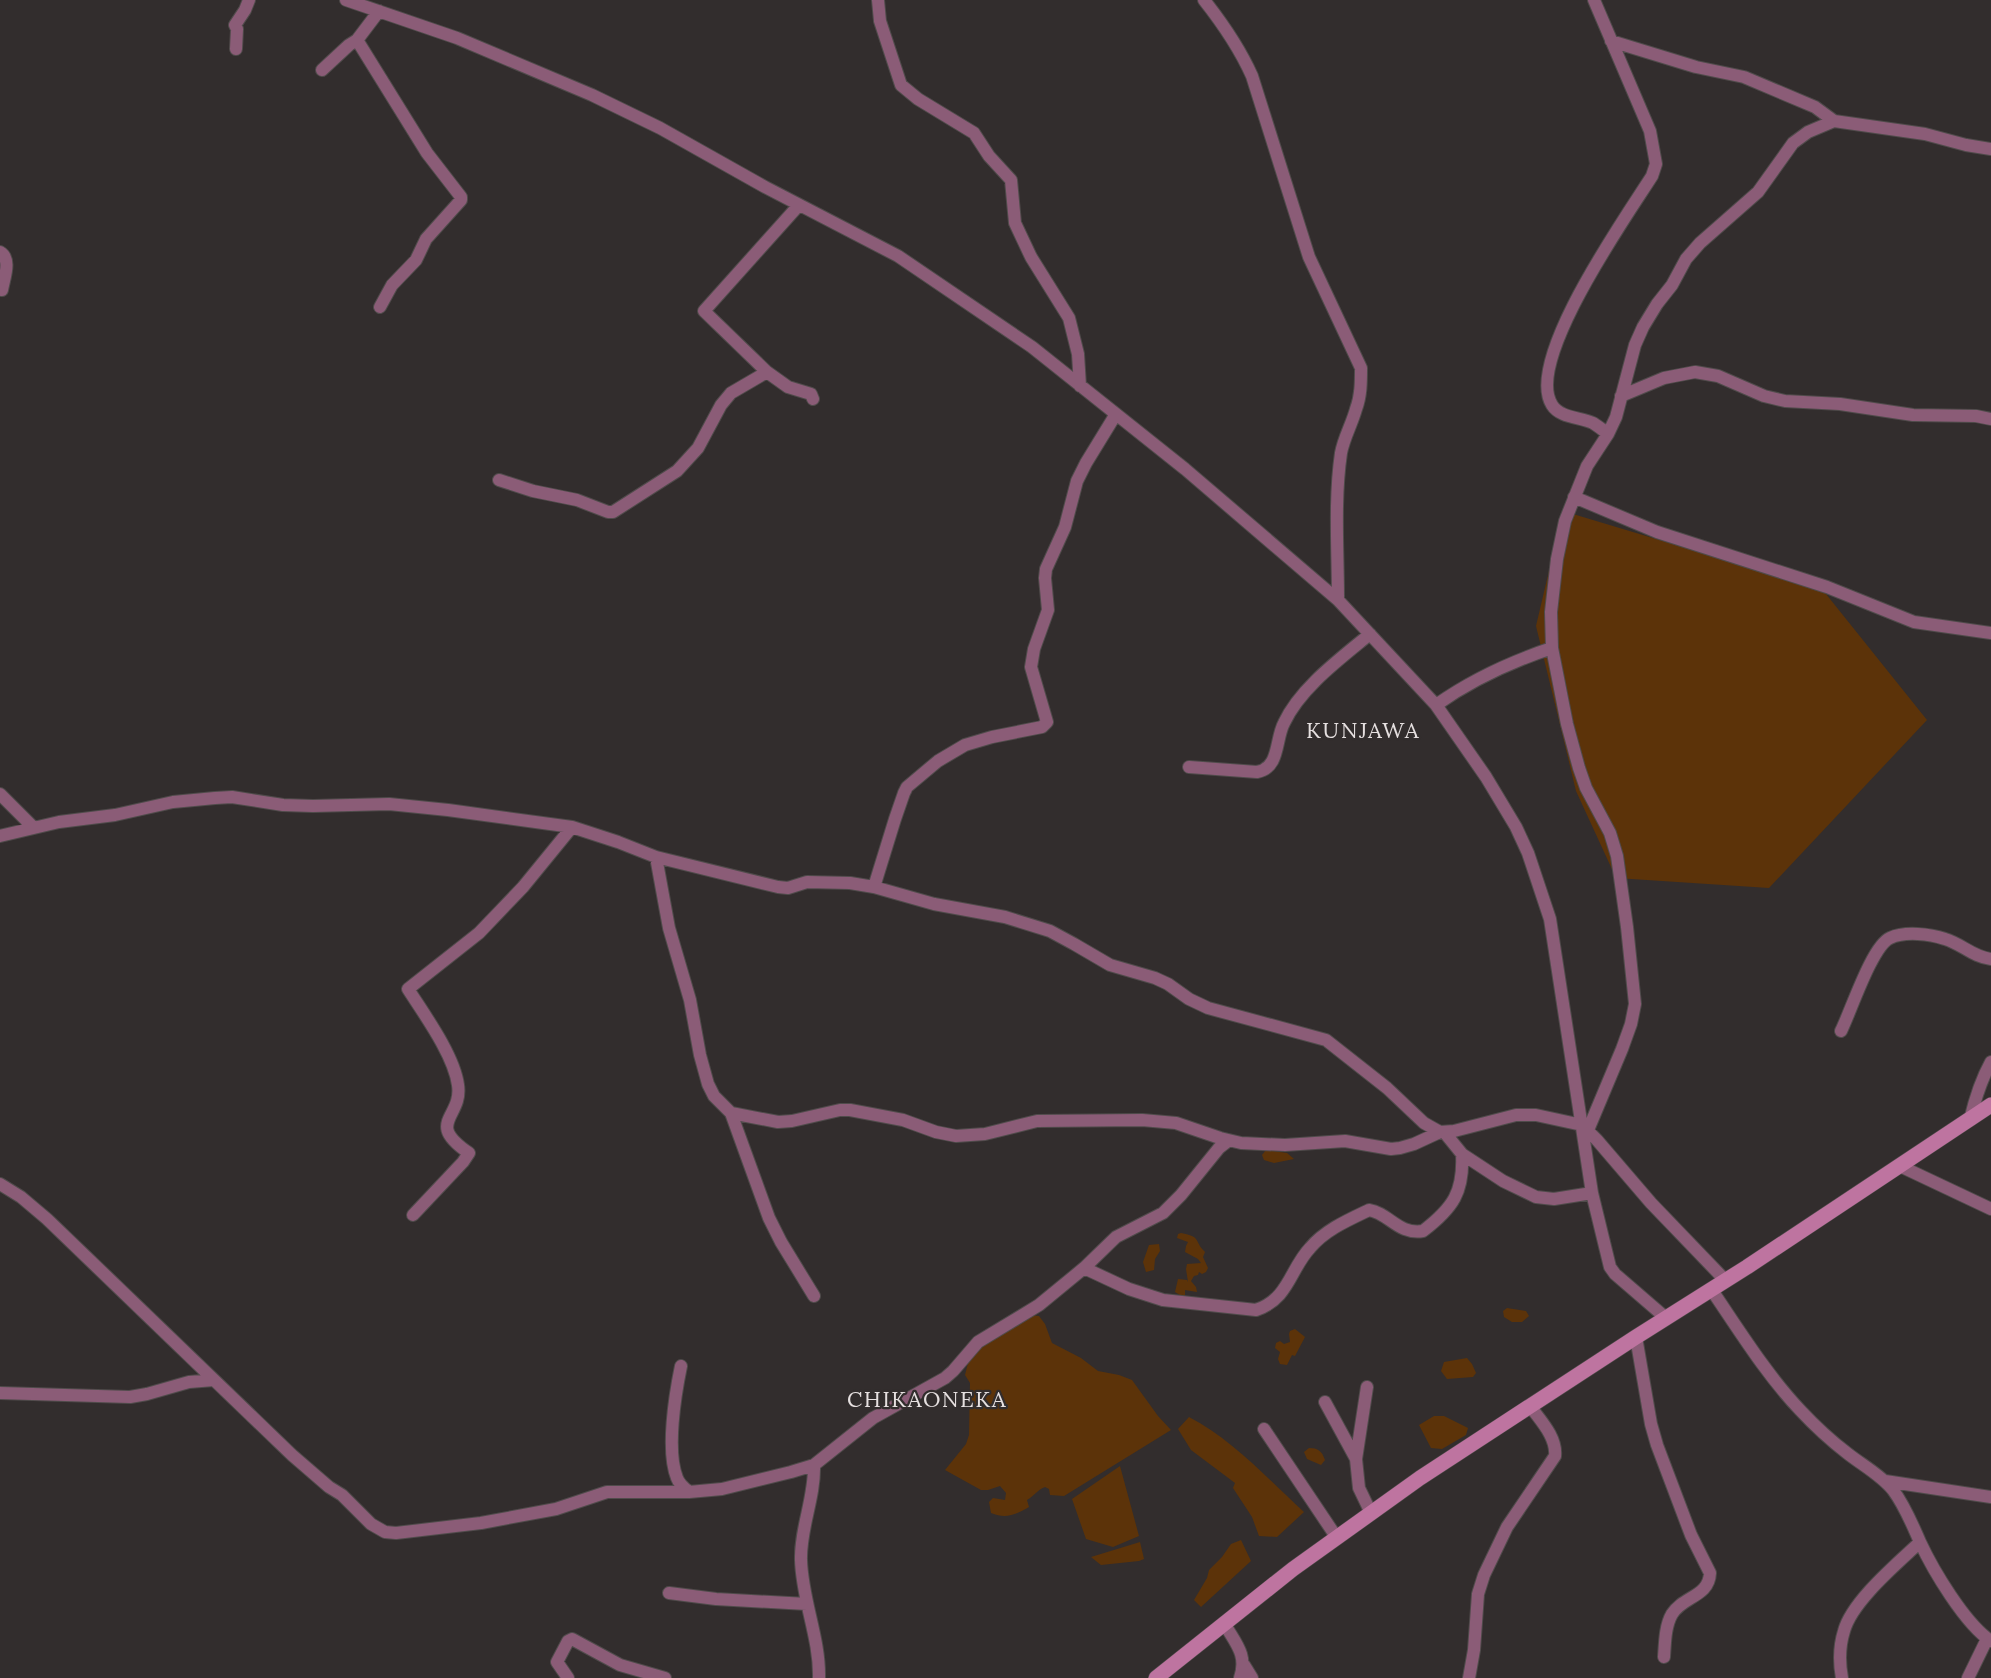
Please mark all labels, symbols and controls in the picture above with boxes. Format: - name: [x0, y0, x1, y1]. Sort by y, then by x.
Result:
- district label: KUNJAWA: [1306, 716, 1420, 744]
- district label: CHIKAONEKA: [847, 1385, 1007, 1413]

